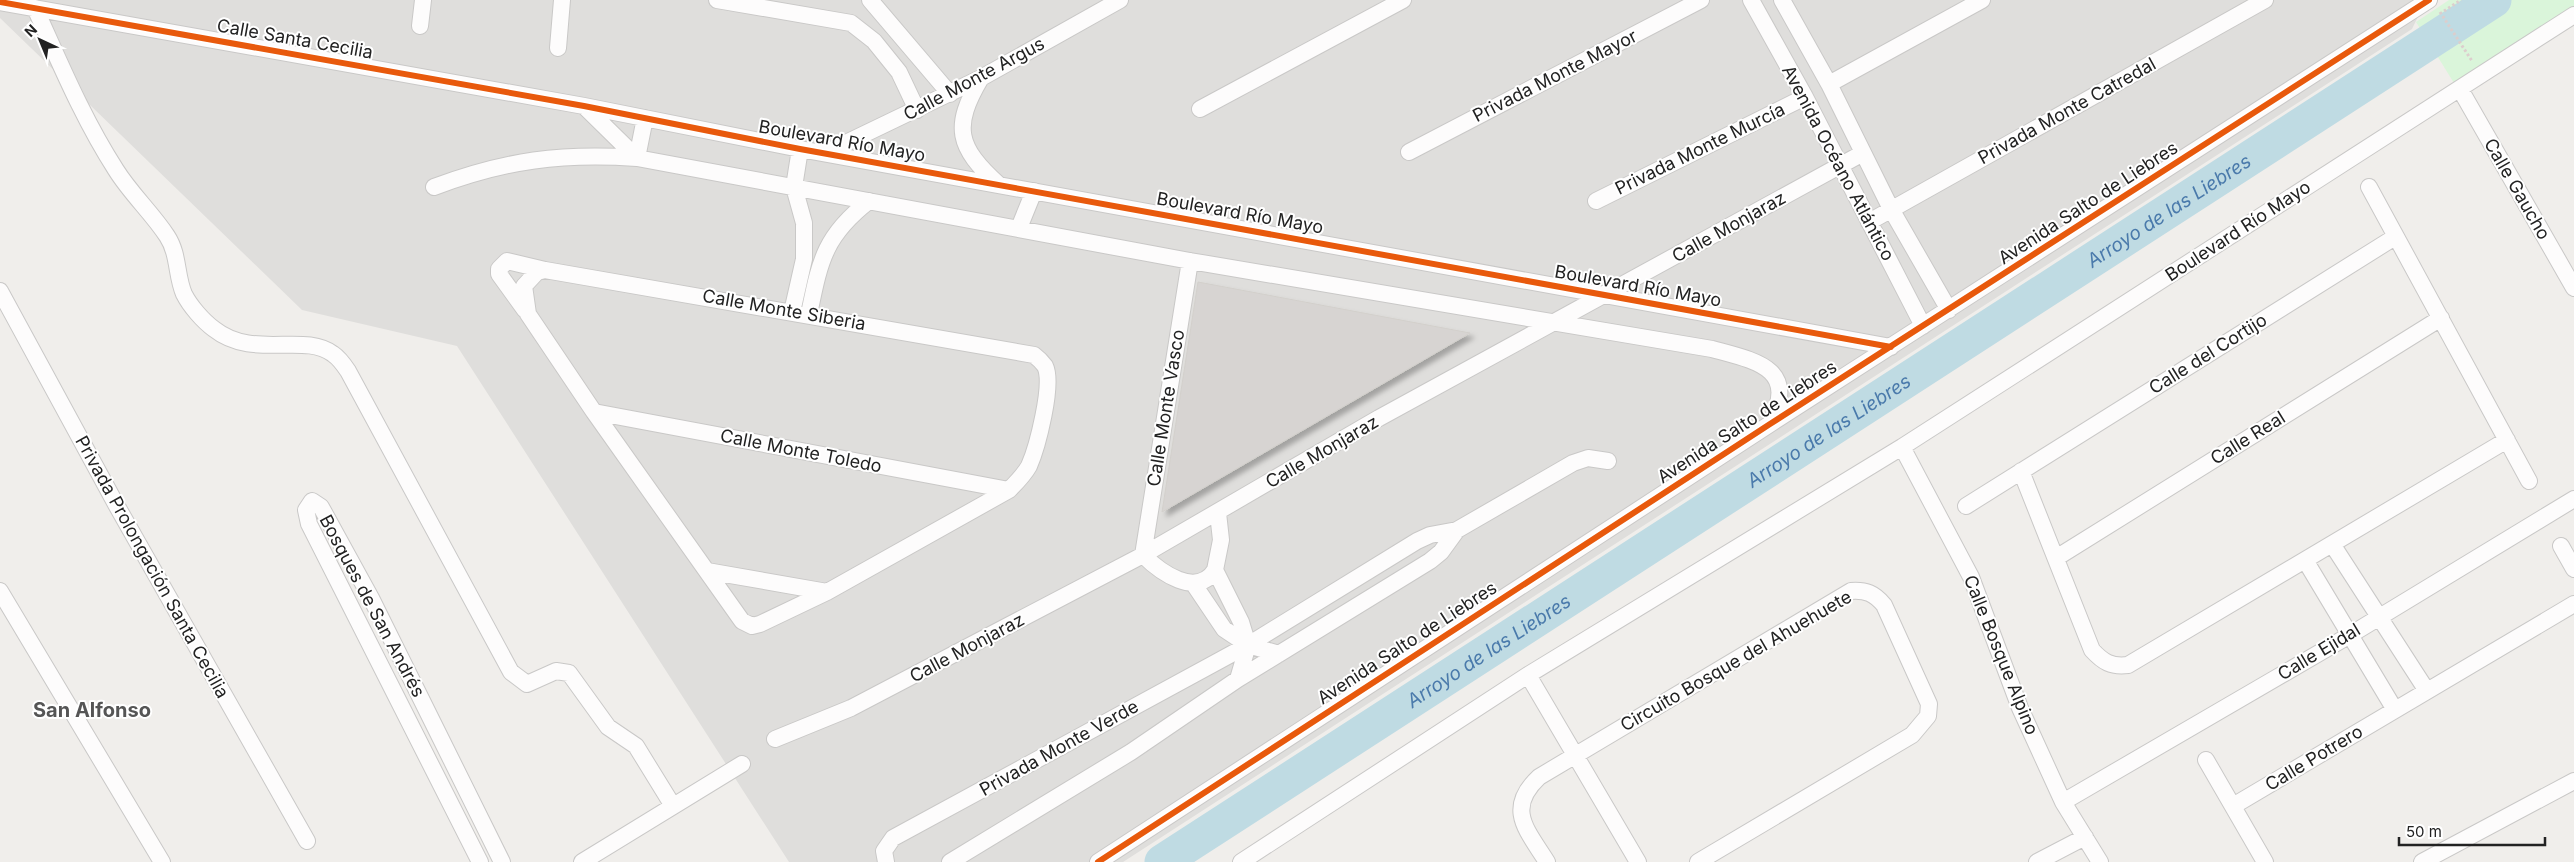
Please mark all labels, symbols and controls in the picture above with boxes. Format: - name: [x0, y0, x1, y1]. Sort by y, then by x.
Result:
- street label: Calle Santa Cecilia: [215, 14, 375, 63]
- north arrow: [15, 15, 65, 65]
- text: N: [21, 20, 40, 40]
- street label: Privada Monte Mayor: [1469, 25, 1641, 126]
- street label: Calle Monte Argus: [900, 33, 1048, 125]
- street label: Privada Monte Catredal: [1974, 53, 2159, 168]
- street label: Avenida Océano Atlántico: [1778, 61, 1899, 264]
- street label: Privada Monte Murcía: [1611, 98, 1788, 199]
- street label: Boulevard Río Mayo: [757, 116, 927, 166]
- street label: Calle Gaucho: [2480, 134, 2555, 243]
- street label: Avenida Salto de Liebres: [1994, 137, 2181, 268]
- water label: Arroyo de las Liebres: [2082, 149, 2255, 273]
- street label: Boulevard Río Mayo: [2161, 176, 2314, 285]
- street label: Calle Monjaraz: [1668, 187, 1789, 266]
- street label: Boulevard Río Mayo: [1155, 188, 1325, 238]
- street label: Boulevard Río Mayo: [1553, 261, 1723, 311]
- street label: Calle Monte Siberia: [701, 285, 867, 334]
- street label: Calle del Cortijo: [2145, 309, 2270, 398]
- street label: Calle Monte Vasco: [1143, 328, 1188, 488]
- street label: Avenida Salto de Liebres: [1653, 356, 1840, 487]
- water label: Arroyo de las Liebres: [1742, 370, 1915, 493]
- street label: Calle Real: [2207, 406, 2289, 469]
- street label: Calle Monjaraz: [1262, 411, 1382, 492]
- street label: Calle Monte Toledo: [719, 425, 884, 476]
- street label: Privada Prolongación Santa Cecilia: [71, 432, 234, 702]
- street label: Bosques de San Andrés: [315, 511, 429, 700]
- street label: Calle Bosque Alpino: [1960, 572, 2043, 738]
- street label: Avenida Salto de Liebres: [1313, 577, 1500, 708]
- street label: Circuito Bosque del Ahuehuete: [1617, 586, 1855, 735]
- water label: Arroyo de las Liebres: [1402, 590, 1575, 713]
- street label: Calle Monjaraz: [906, 609, 1028, 687]
- street label: Calle Ejidal: [2274, 619, 2364, 684]
- street label: Privada Monte Verde: [976, 695, 1142, 800]
- district label: San Alfonso: [33, 698, 151, 722]
- street label: Calle Potrero: [2261, 720, 2366, 795]
- scale bar: [2399, 814, 2545, 846]
- text: 50 m: [2406, 822, 2442, 841]

